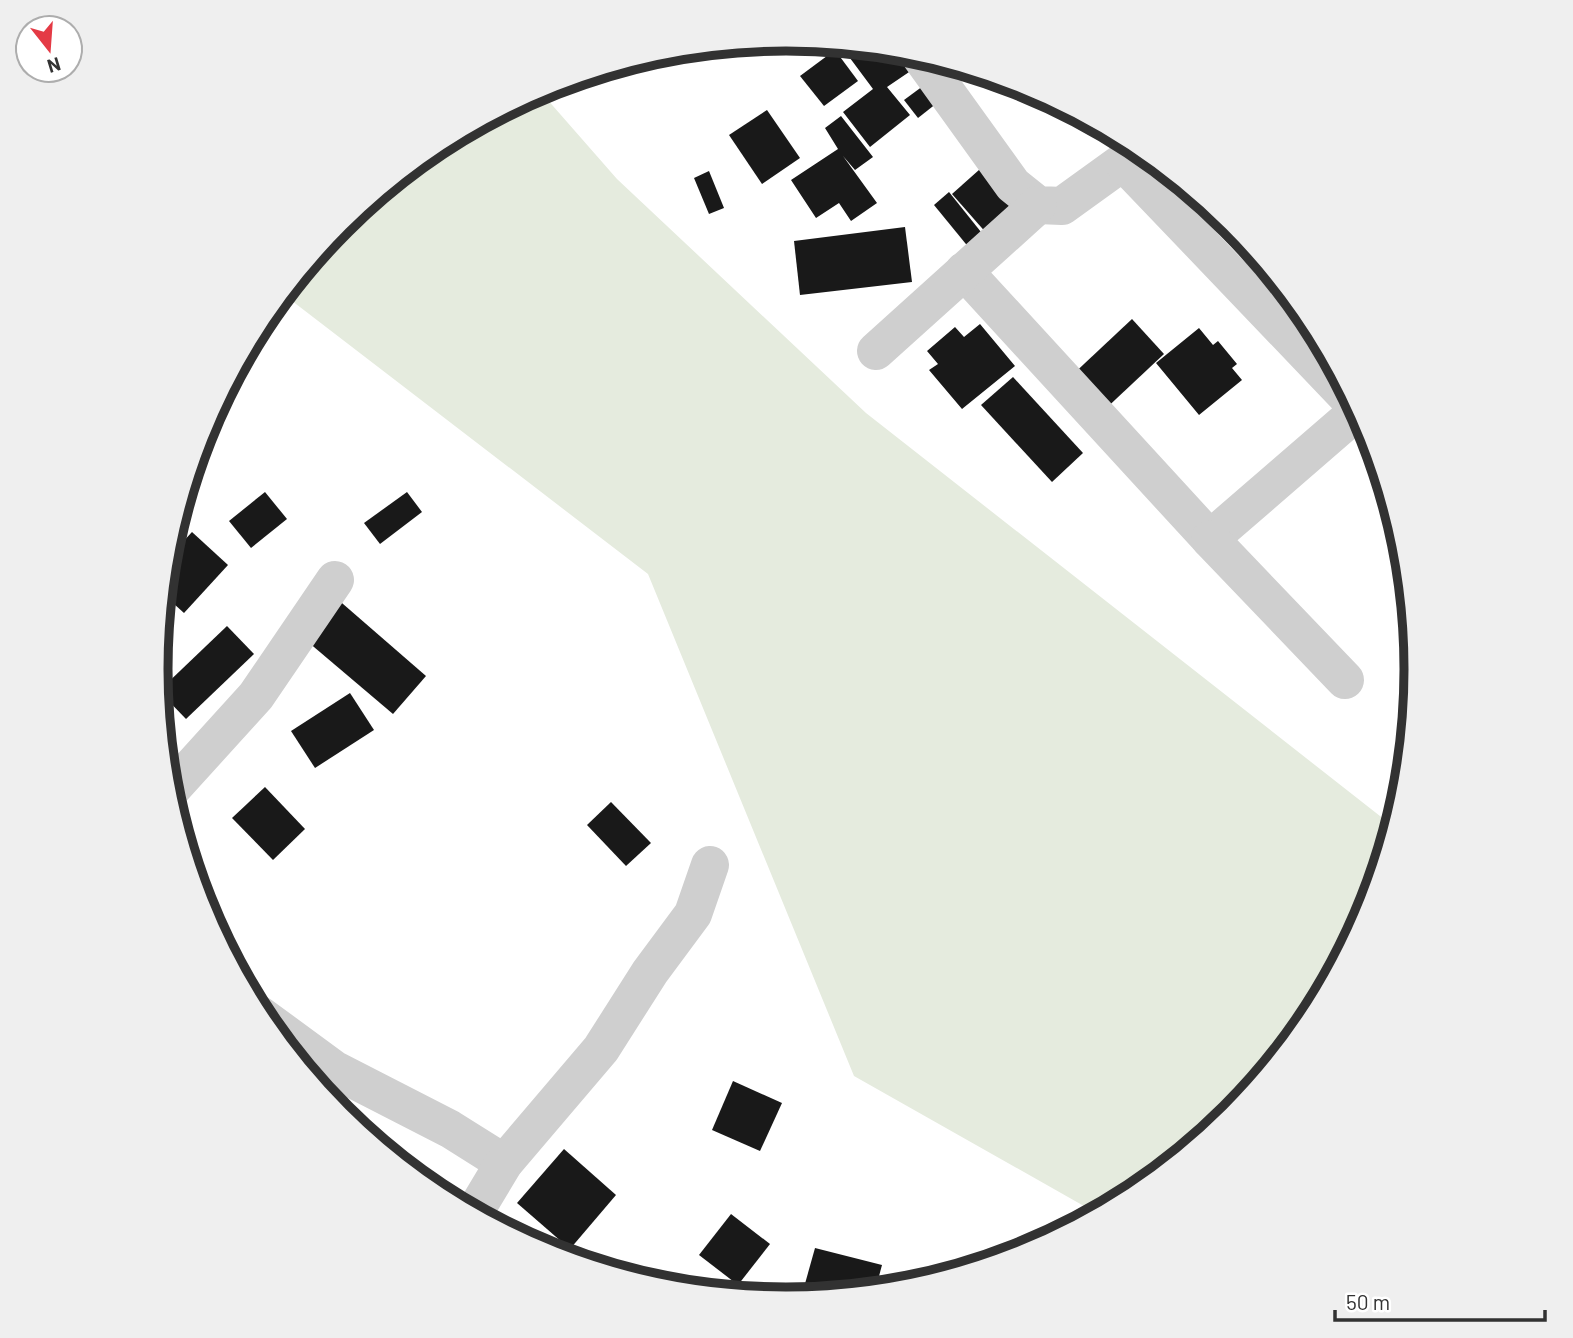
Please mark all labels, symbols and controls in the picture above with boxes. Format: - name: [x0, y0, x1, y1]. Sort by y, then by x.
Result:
- north arrow: [14, 14, 84, 84]
- text: N: [45, 53, 64, 79]
- scale bar: [1335, 1278, 1545, 1322]
- text: 50 m: [1346, 1289, 1390, 1314]

